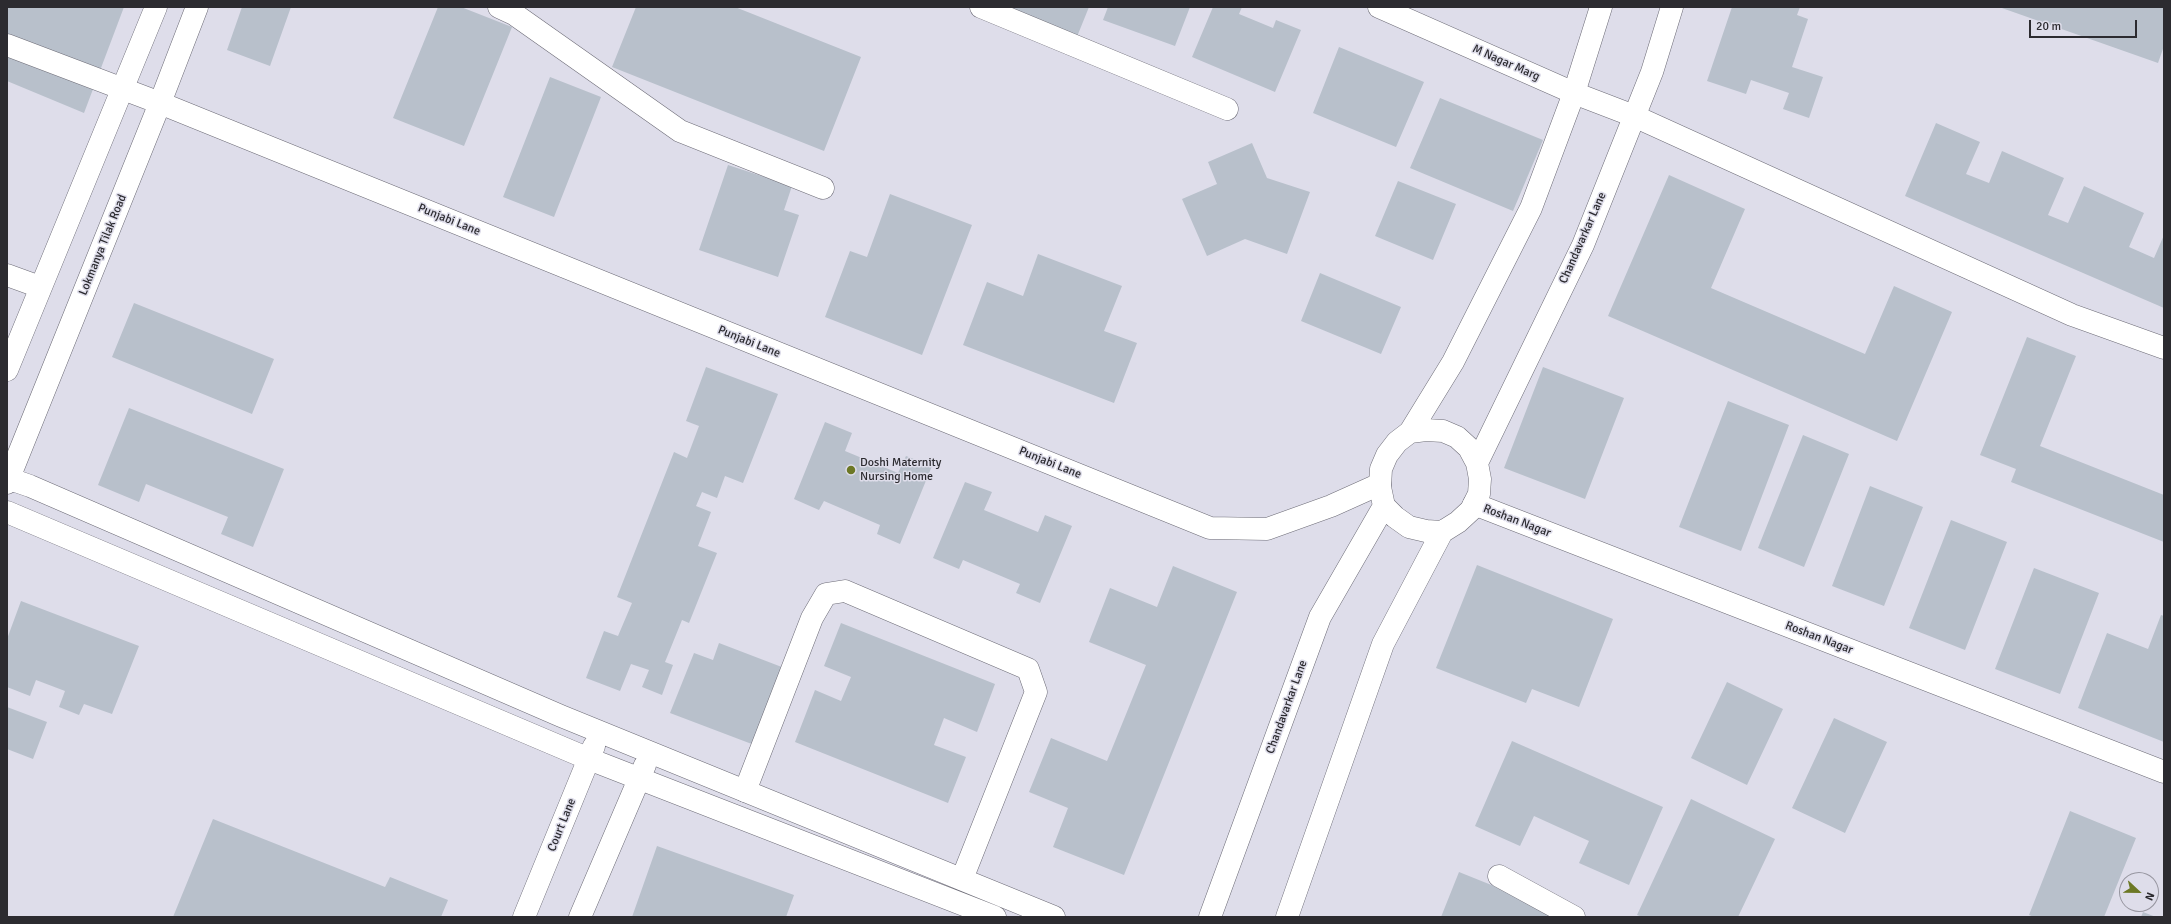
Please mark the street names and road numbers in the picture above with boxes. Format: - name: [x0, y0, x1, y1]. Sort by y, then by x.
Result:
- street label: M Nagar Marg: [1470, 42, 1542, 84]
- street label: Chandavarkar Lane: [1556, 190, 1610, 286]
- street label: Lokmanya Tilak Road: [76, 192, 130, 298]
- street label: Punjabi Lane: [416, 201, 482, 239]
- street label: Punjabi Lane: [716, 323, 782, 361]
- street label: Punjabi Lane: [1017, 444, 1083, 482]
- street label: Roshan Nagar: [1481, 501, 1553, 541]
- street label: Roshan Nagar: [1783, 618, 1855, 658]
- street label: Chandavarkar Lane: [1263, 658, 1311, 756]
- street label: Court Lane: [545, 796, 579, 854]

